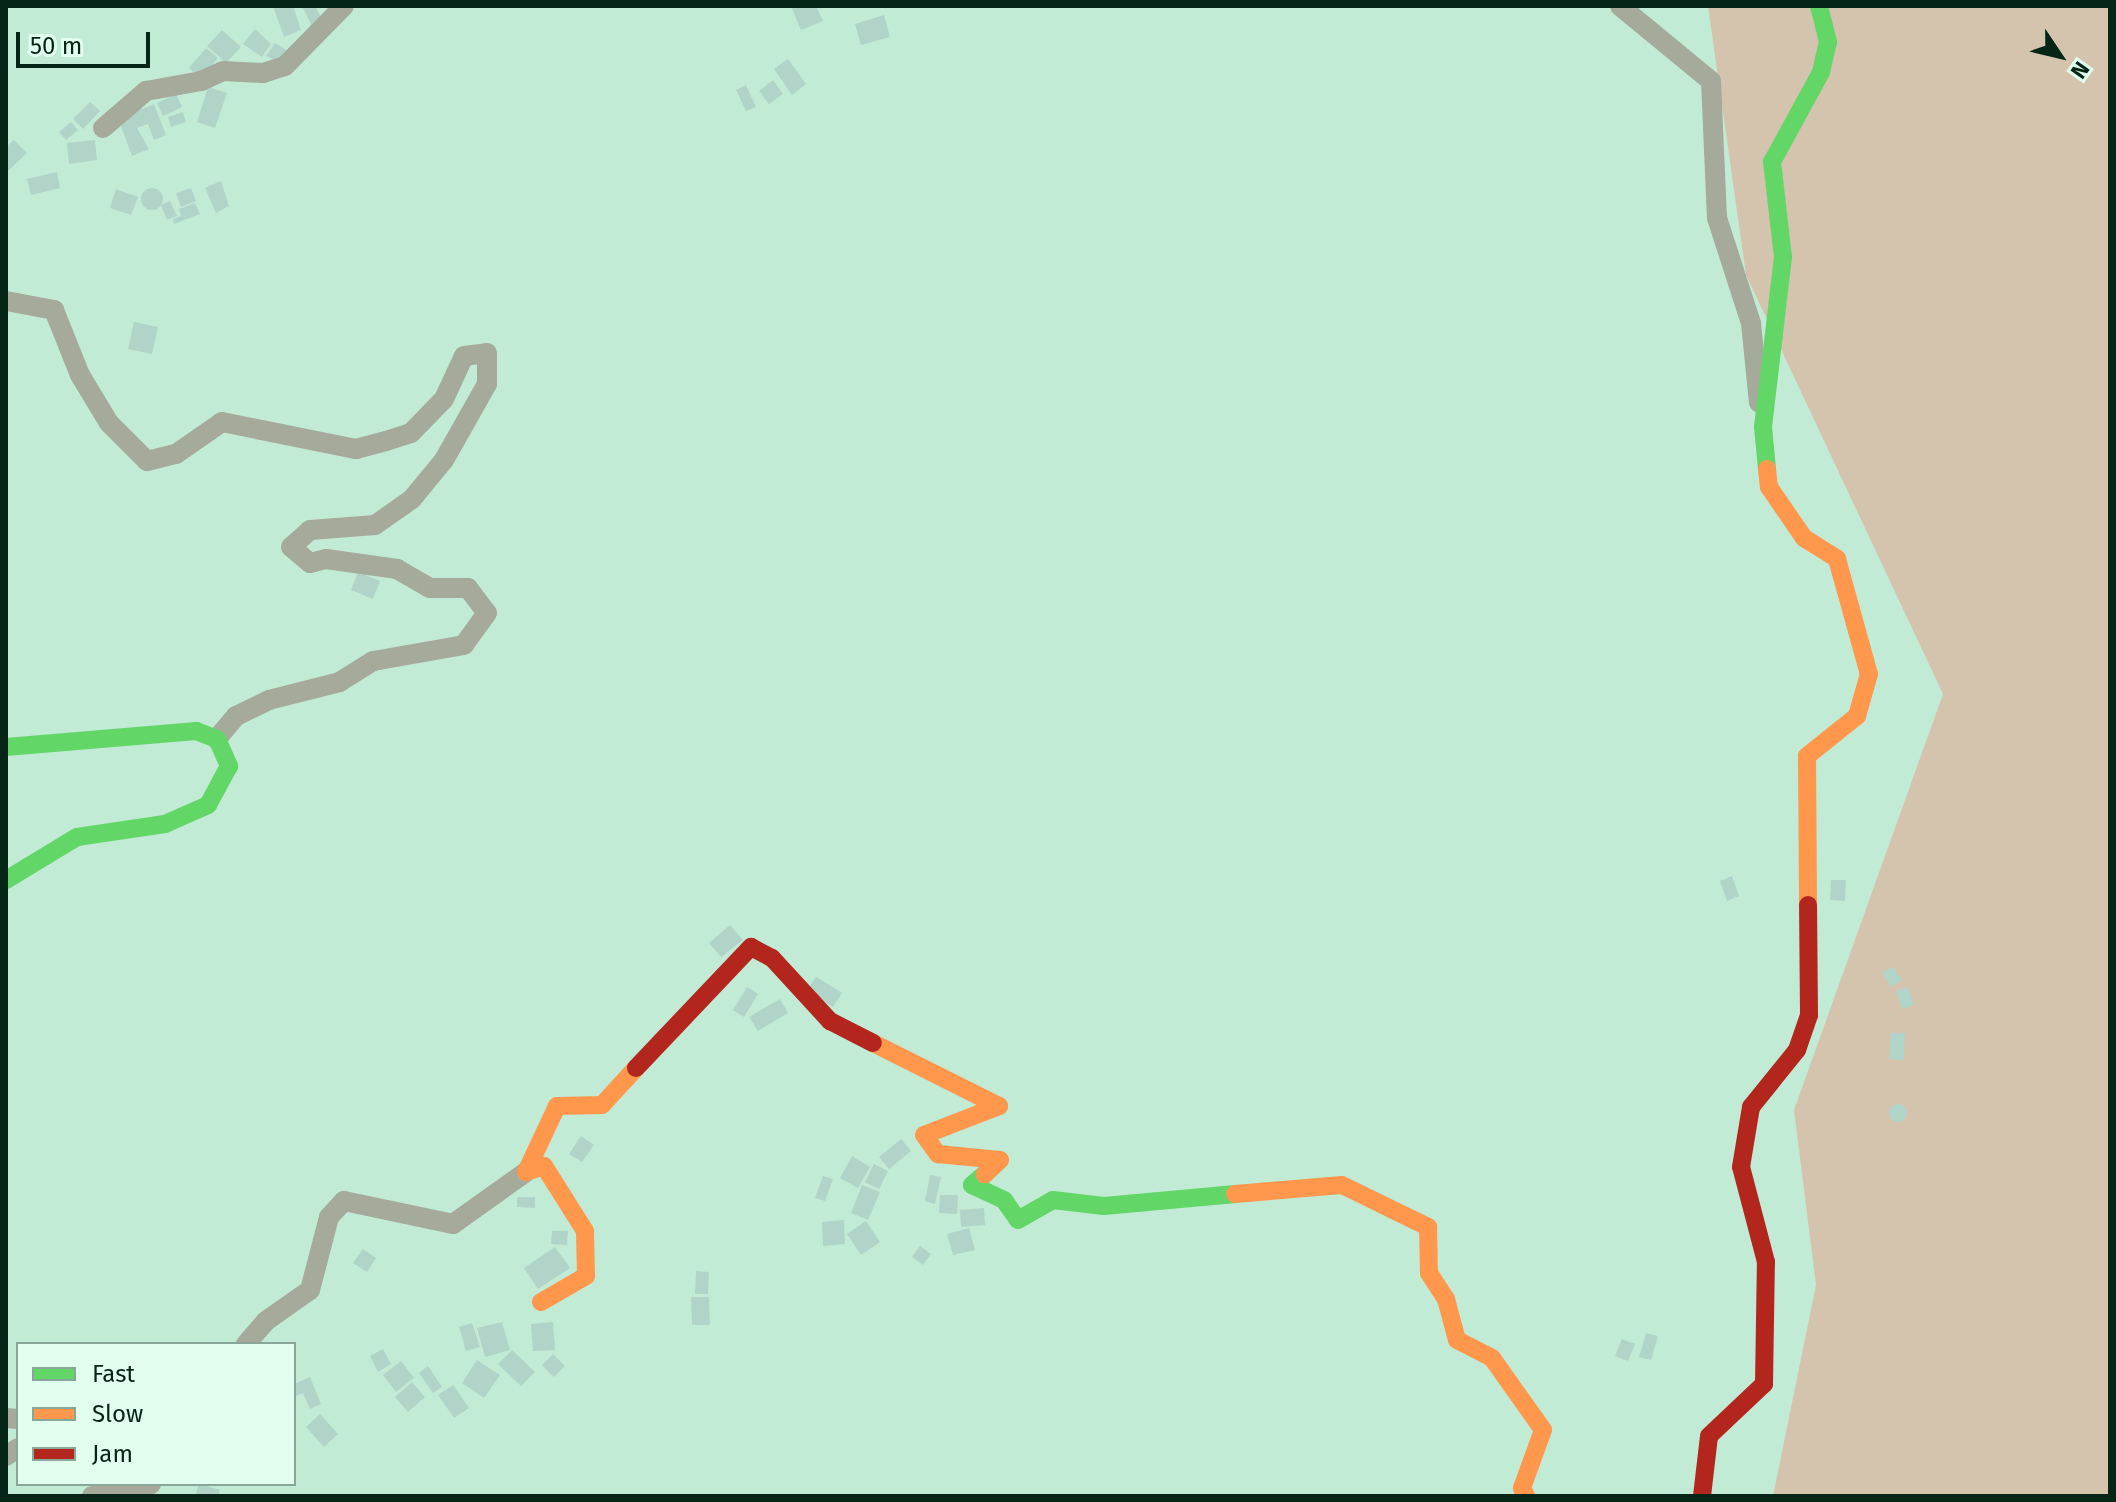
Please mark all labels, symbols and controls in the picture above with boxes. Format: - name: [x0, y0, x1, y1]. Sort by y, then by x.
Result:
- scale bar: [20, 16, 154, 66]
- north arrow: [2020, 16, 2100, 96]
- text: 50 m: [30, 32, 82, 60]
- text: N: [2065, 56, 2095, 84]
- legend: [16, 1342, 296, 1486]
- text: Fast: [92, 1360, 135, 1388]
- text: Slow: [92, 1400, 143, 1428]
- text: Jam: [92, 1440, 133, 1468]

